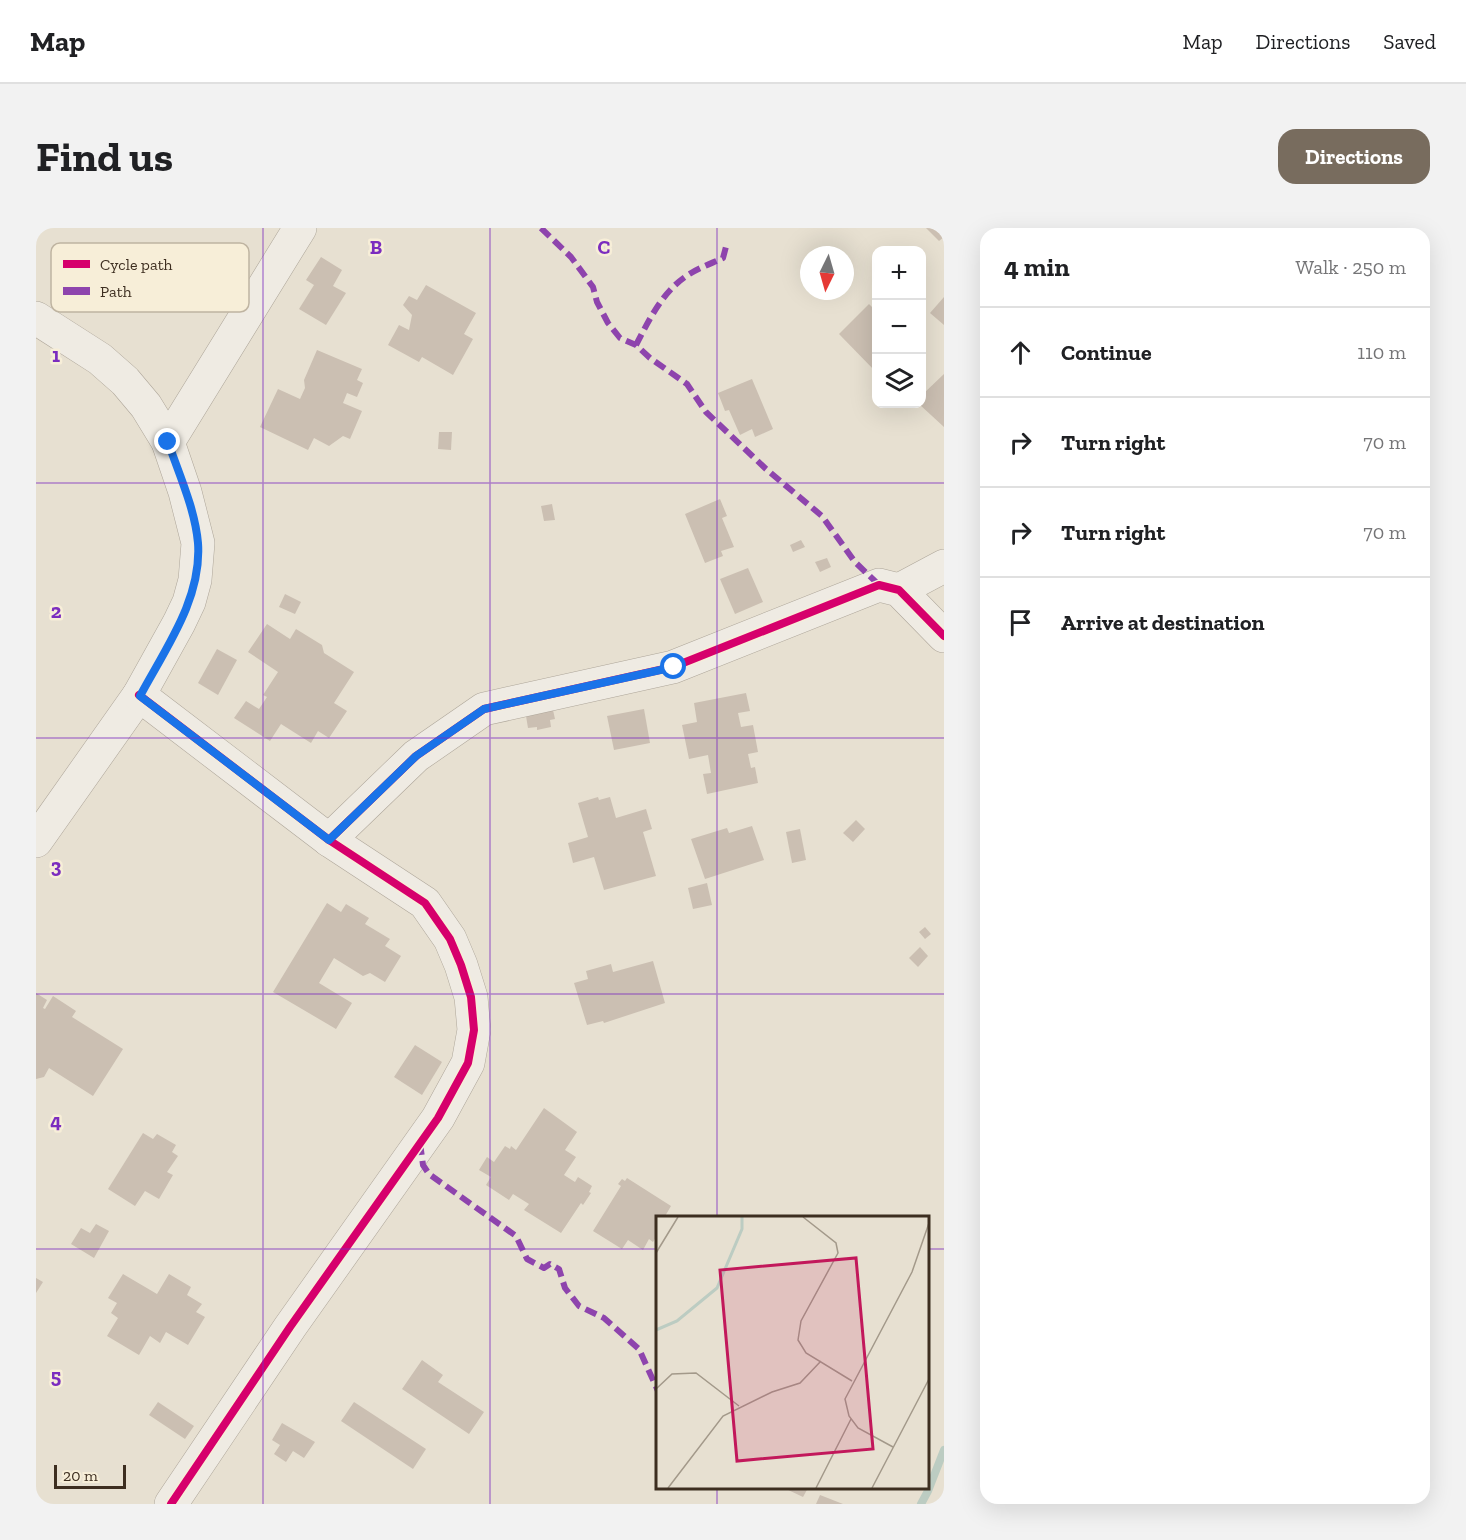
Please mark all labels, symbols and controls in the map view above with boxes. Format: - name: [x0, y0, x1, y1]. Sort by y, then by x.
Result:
- text: Map: [30, 25, 85, 58]
- text: Map: [1183, 29, 1223, 54]
- text: Directions: [1256, 29, 1350, 54]
- text: Saved: [1383, 29, 1436, 54]
- button: Directions: [1278, 129, 1430, 184]
- text: Find us: [36, 131, 173, 182]
- text: B: [370, 235, 382, 259]
- text: C: [598, 235, 611, 259]
- legend: [51, 243, 249, 312]
- north arrow: [800, 246, 854, 300]
- map controls: [872, 246, 926, 408]
- button: +: [872, 246, 926, 300]
- text: 4 min: [1004, 251, 1070, 283]
- text: Cycle path: [100, 255, 173, 274]
- text: Walk · 250 m: [1296, 255, 1406, 279]
- text: Path: [100, 282, 132, 301]
- button: −: [872, 300, 926, 354]
- icon: ahead: [1004, 336, 1037, 369]
- text: Continue: [1061, 339, 1152, 366]
- text: 110 m: [1357, 340, 1406, 364]
- text: 1: [52, 343, 60, 367]
- button: layers: [872, 354, 926, 408]
- icon: right: [1004, 426, 1037, 459]
- route end: [154, 428, 180, 454]
- text: Turn right: [1061, 429, 1165, 456]
- text: 70 m: [1363, 430, 1406, 454]
- icon: right: [1004, 516, 1037, 549]
- text: Turn right: [1061, 519, 1165, 546]
- text: 70 m: [1363, 520, 1406, 544]
- text: 2: [51, 599, 62, 623]
- icon: arrive: [1004, 606, 1037, 639]
- text: Arrive at destination: [1061, 609, 1264, 636]
- route start: [660, 653, 686, 679]
- text: 3: [51, 854, 62, 878]
- text: 4: [50, 1109, 62, 1133]
- inset map: [656, 1216, 929, 1489]
- text: 5: [51, 1364, 61, 1388]
- scale bar: [54, 1462, 126, 1490]
- text: 20 m: [63, 1466, 98, 1485]

